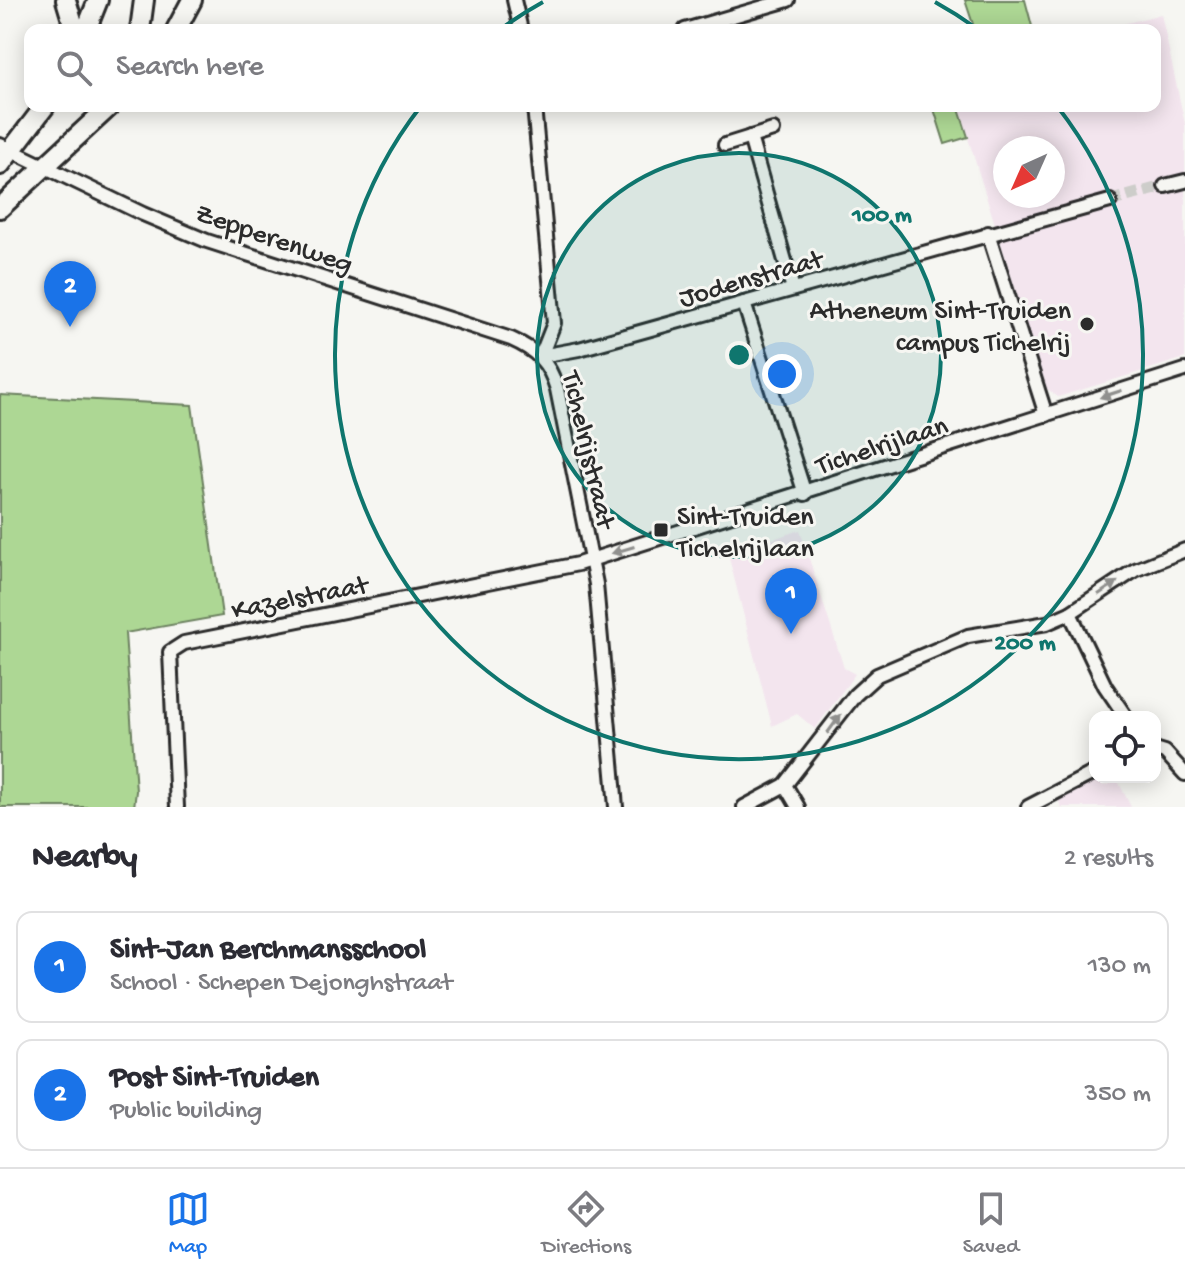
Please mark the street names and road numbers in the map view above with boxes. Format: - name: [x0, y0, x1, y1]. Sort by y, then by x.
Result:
- street label: Zepperenweg: [190, 198, 357, 283]
- street label: Jodenstraat: [676, 243, 829, 317]
- street label: Tichelrijstraat: [552, 366, 621, 534]
- street label: Tichelrijlaan: [810, 410, 953, 485]
- street label: Kazelstraat: [229, 570, 373, 629]

